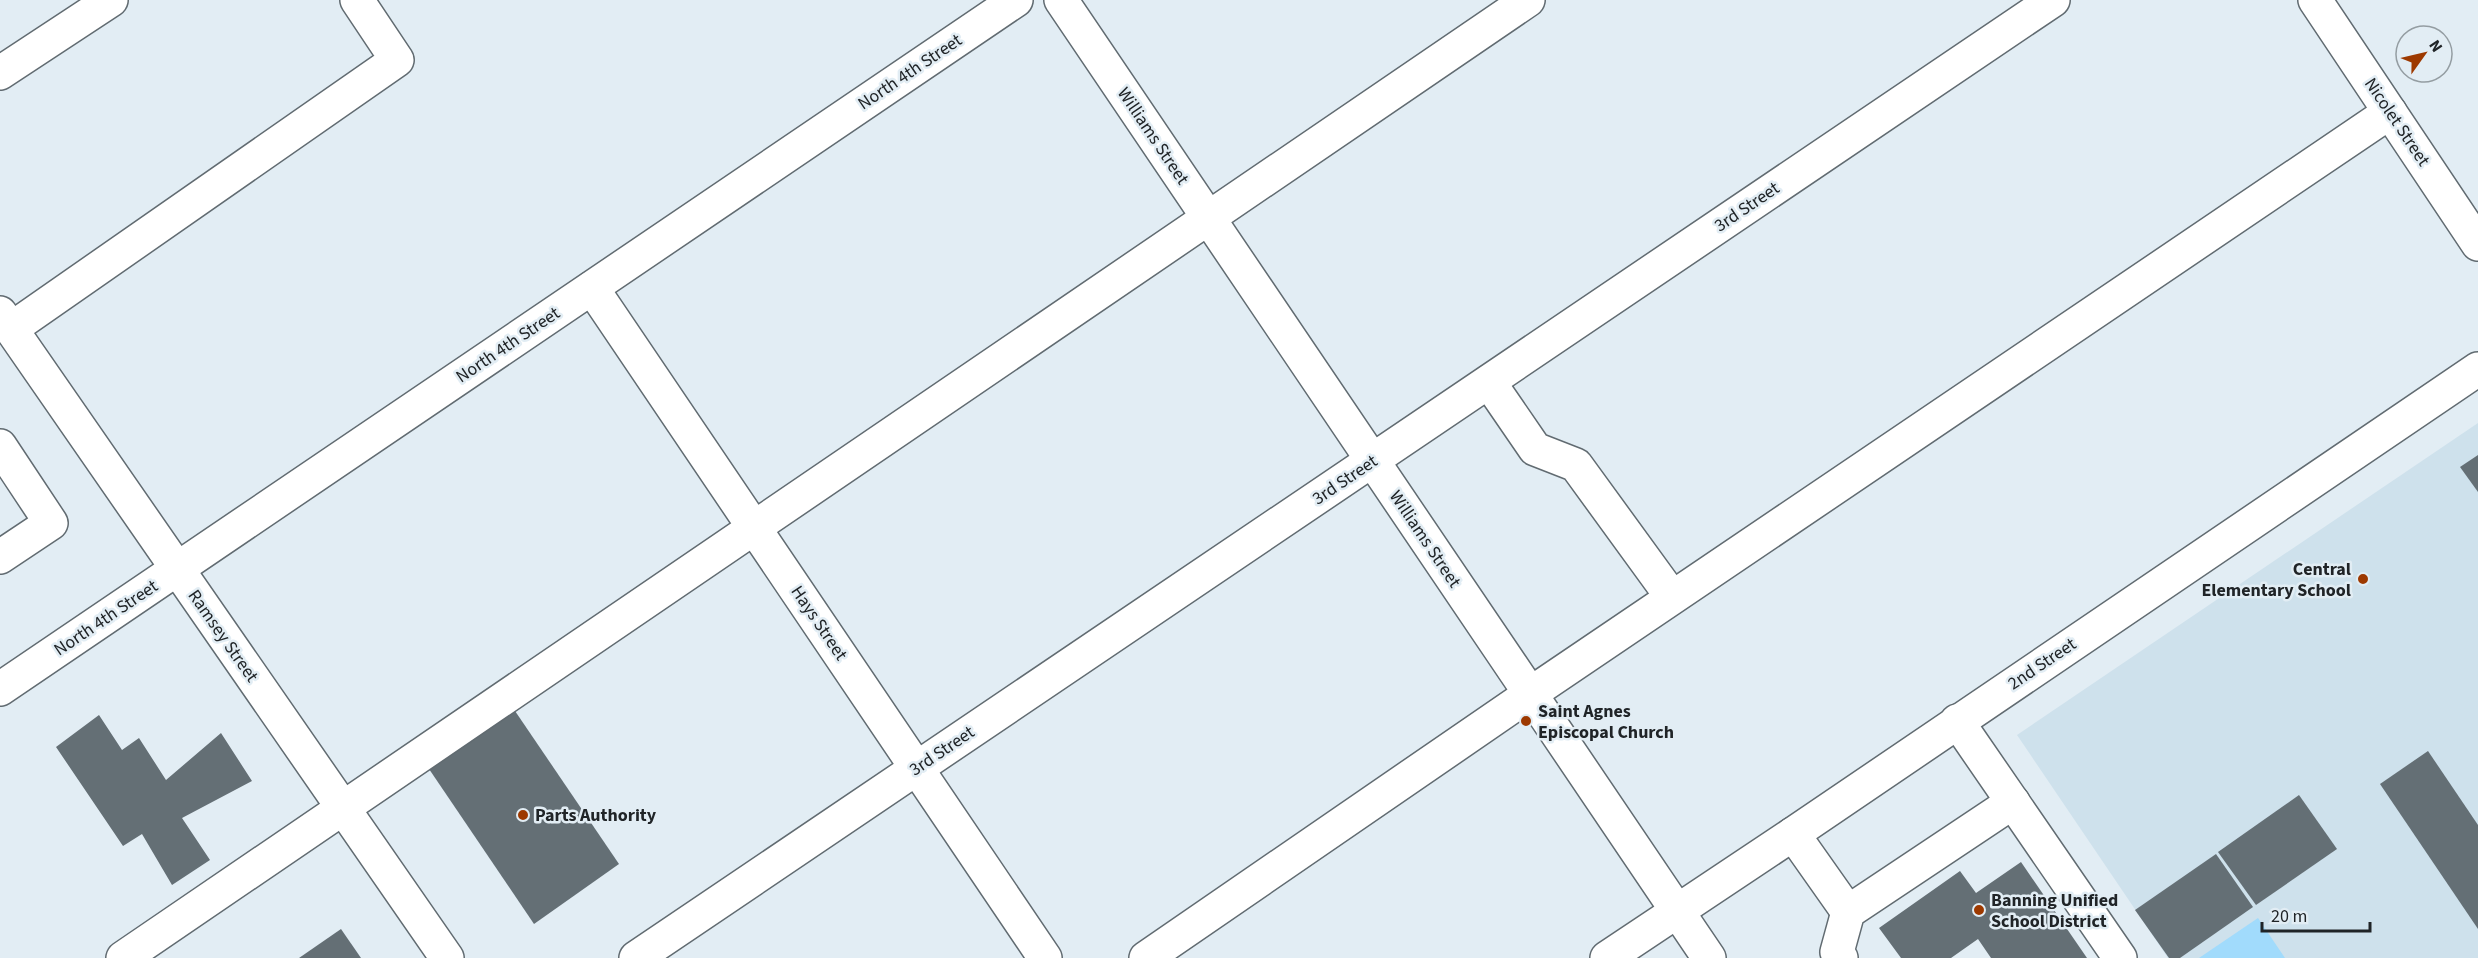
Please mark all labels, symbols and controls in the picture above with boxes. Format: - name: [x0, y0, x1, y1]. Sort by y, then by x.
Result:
- north arrow: [2394, 24, 2454, 84]
- street label: North 4th Street: [853, 28, 967, 116]
- text: N: [2424, 36, 2448, 57]
- street label: Nicolet Street: [2358, 73, 2436, 171]
- street label: Williams Street: [1111, 82, 1195, 190]
- street label: 3rd Street: [1709, 176, 1785, 238]
- street label: North 4th Street: [451, 301, 565, 389]
- street label: 3rd Street: [1307, 449, 1383, 511]
- street label: Williams Street: [1383, 485, 1467, 593]
- place label: Central Elementary School: [2201, 557, 2351, 603]
- marker: Central Elementary School: [2356, 572, 2370, 586]
- street label: North 4th Street: [49, 574, 163, 662]
- street label: Hays Street: [785, 581, 853, 665]
- street label: Ramsey Street: [182, 585, 264, 687]
- street label: 2nd Street: [2003, 632, 2081, 696]
- place label: Saint Agnes Episcopal Church: [1538, 699, 1674, 745]
- marker: Saint Agnes Episcopal Church: [1519, 714, 1533, 728]
- street label: 3rd Street: [904, 720, 980, 782]
- place label: Parts Authority: [535, 803, 657, 828]
- marker: Parts Authority: [516, 808, 530, 822]
- place label: Banning Unified School District: [1991, 888, 2118, 934]
- scale bar: [2262, 895, 2370, 933]
- marker: Banning Unified School District: [1972, 903, 1986, 917]
- text: 20 m: [2271, 904, 2307, 929]

